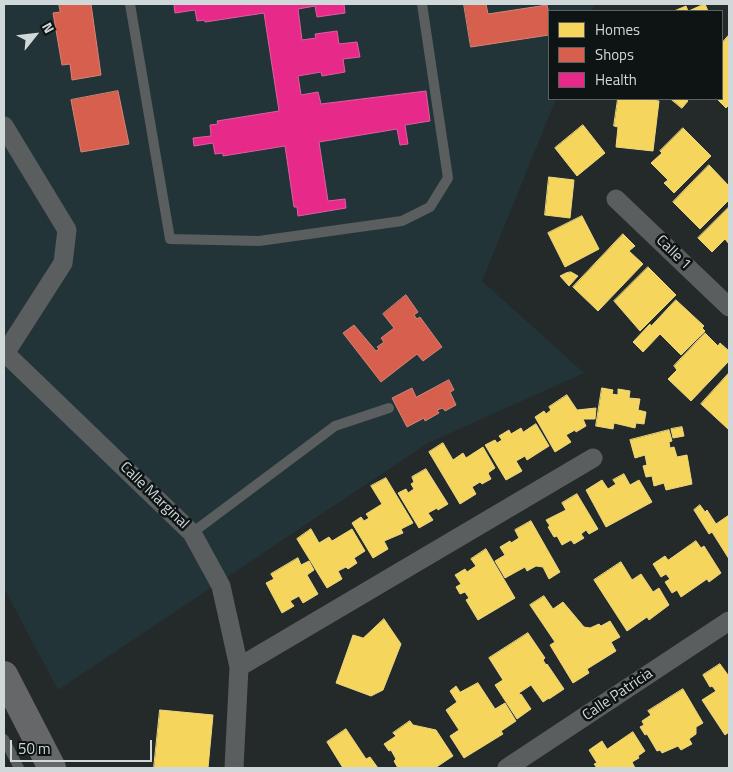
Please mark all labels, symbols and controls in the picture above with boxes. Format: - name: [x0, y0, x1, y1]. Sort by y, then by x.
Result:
- north arrow: [10, 10, 60, 60]
- legend: [548, 10, 723, 100]
- text: N: [37, 18, 60, 37]
- text: Homes: [595, 18, 640, 41]
- text: Shops: [595, 43, 634, 66]
- text: Health: [595, 68, 637, 91]
- street label: Calle 1: [652, 232, 694, 274]
- street label: Calle Marginal: [116, 459, 192, 533]
- street label: Calle Patricia: [579, 665, 657, 725]
- scale bar: [12, 730, 155, 762]
- text: 50 m: [18, 737, 51, 760]

